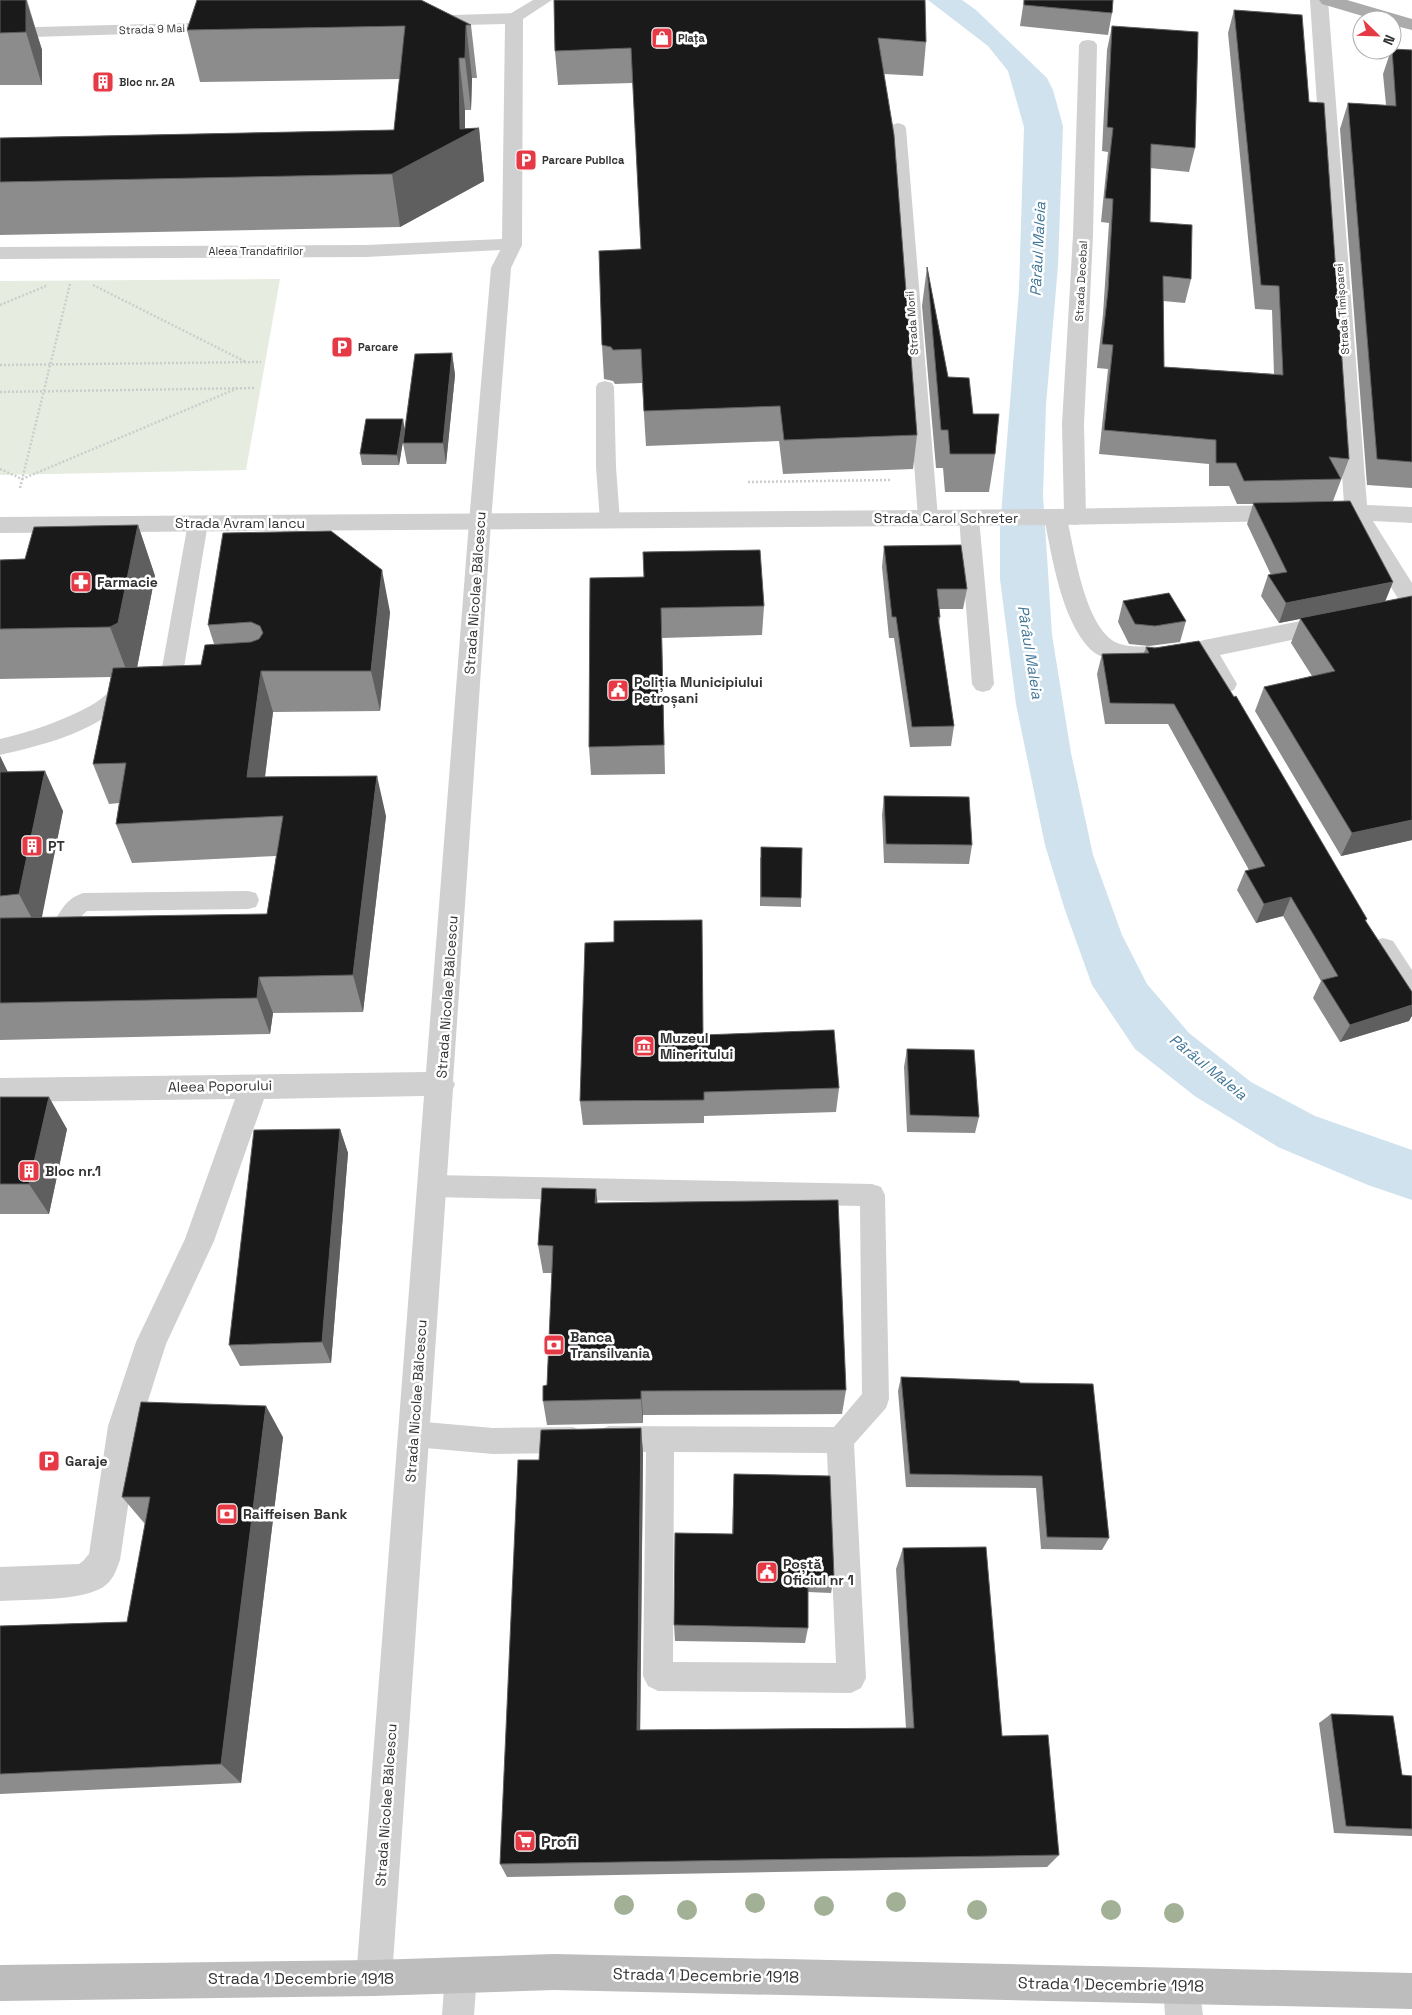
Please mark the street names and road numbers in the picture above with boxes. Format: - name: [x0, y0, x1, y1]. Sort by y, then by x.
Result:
- street label: Strada 9 Mai: [119, 21, 186, 37]
- street label: Strada Decebal: [1072, 240, 1090, 322]
- street label: Aleea Trandafirilor: [208, 244, 304, 258]
- street label: Strada Timișoarei: [1332, 263, 1352, 355]
- street label: Strada Morii: [903, 290, 921, 355]
- street label: Strada Carol Schreter: [874, 509, 1018, 527]
- street label: Strada Nicolae Bălcescu: [460, 511, 490, 675]
- street label: Strada Avram Iancu: [175, 514, 305, 532]
- street label: Strada Nicolae Bălcescu: [432, 915, 462, 1079]
- street label: Aleea Poporului: [168, 1076, 272, 1096]
- street label: Strada Nicolae Bălcescu: [401, 1319, 431, 1483]
- street label: Strada Nicolae Bălcescu: [371, 1723, 401, 1887]
- street label: Strada 1 Decembrie 1918: [613, 1963, 799, 1988]
- street label: Strada 1 Decembrie 1918: [208, 1968, 394, 1989]
- street label: Strada 1 Decembrie 1918: [1018, 1972, 1204, 1997]

